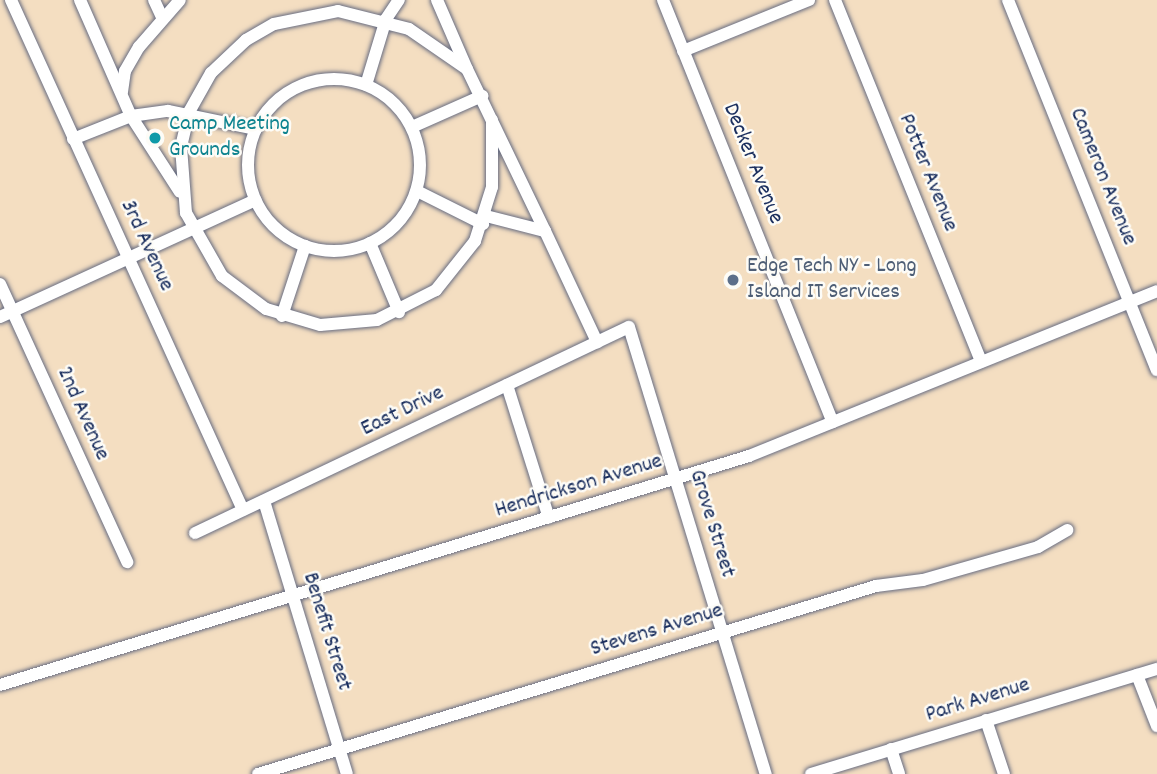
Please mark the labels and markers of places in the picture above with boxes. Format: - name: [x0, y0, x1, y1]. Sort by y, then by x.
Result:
- place label: Camp Meeting Grounds: [169, 111, 290, 165]
- marker: Camp Meeting Grounds: [147, 130, 163, 146]
- place label: Edge Tech NY - Long Island IT Services: [747, 253, 917, 307]
- marker: Edge Tech NY - Long Island IT Services: [725, 272, 741, 288]

